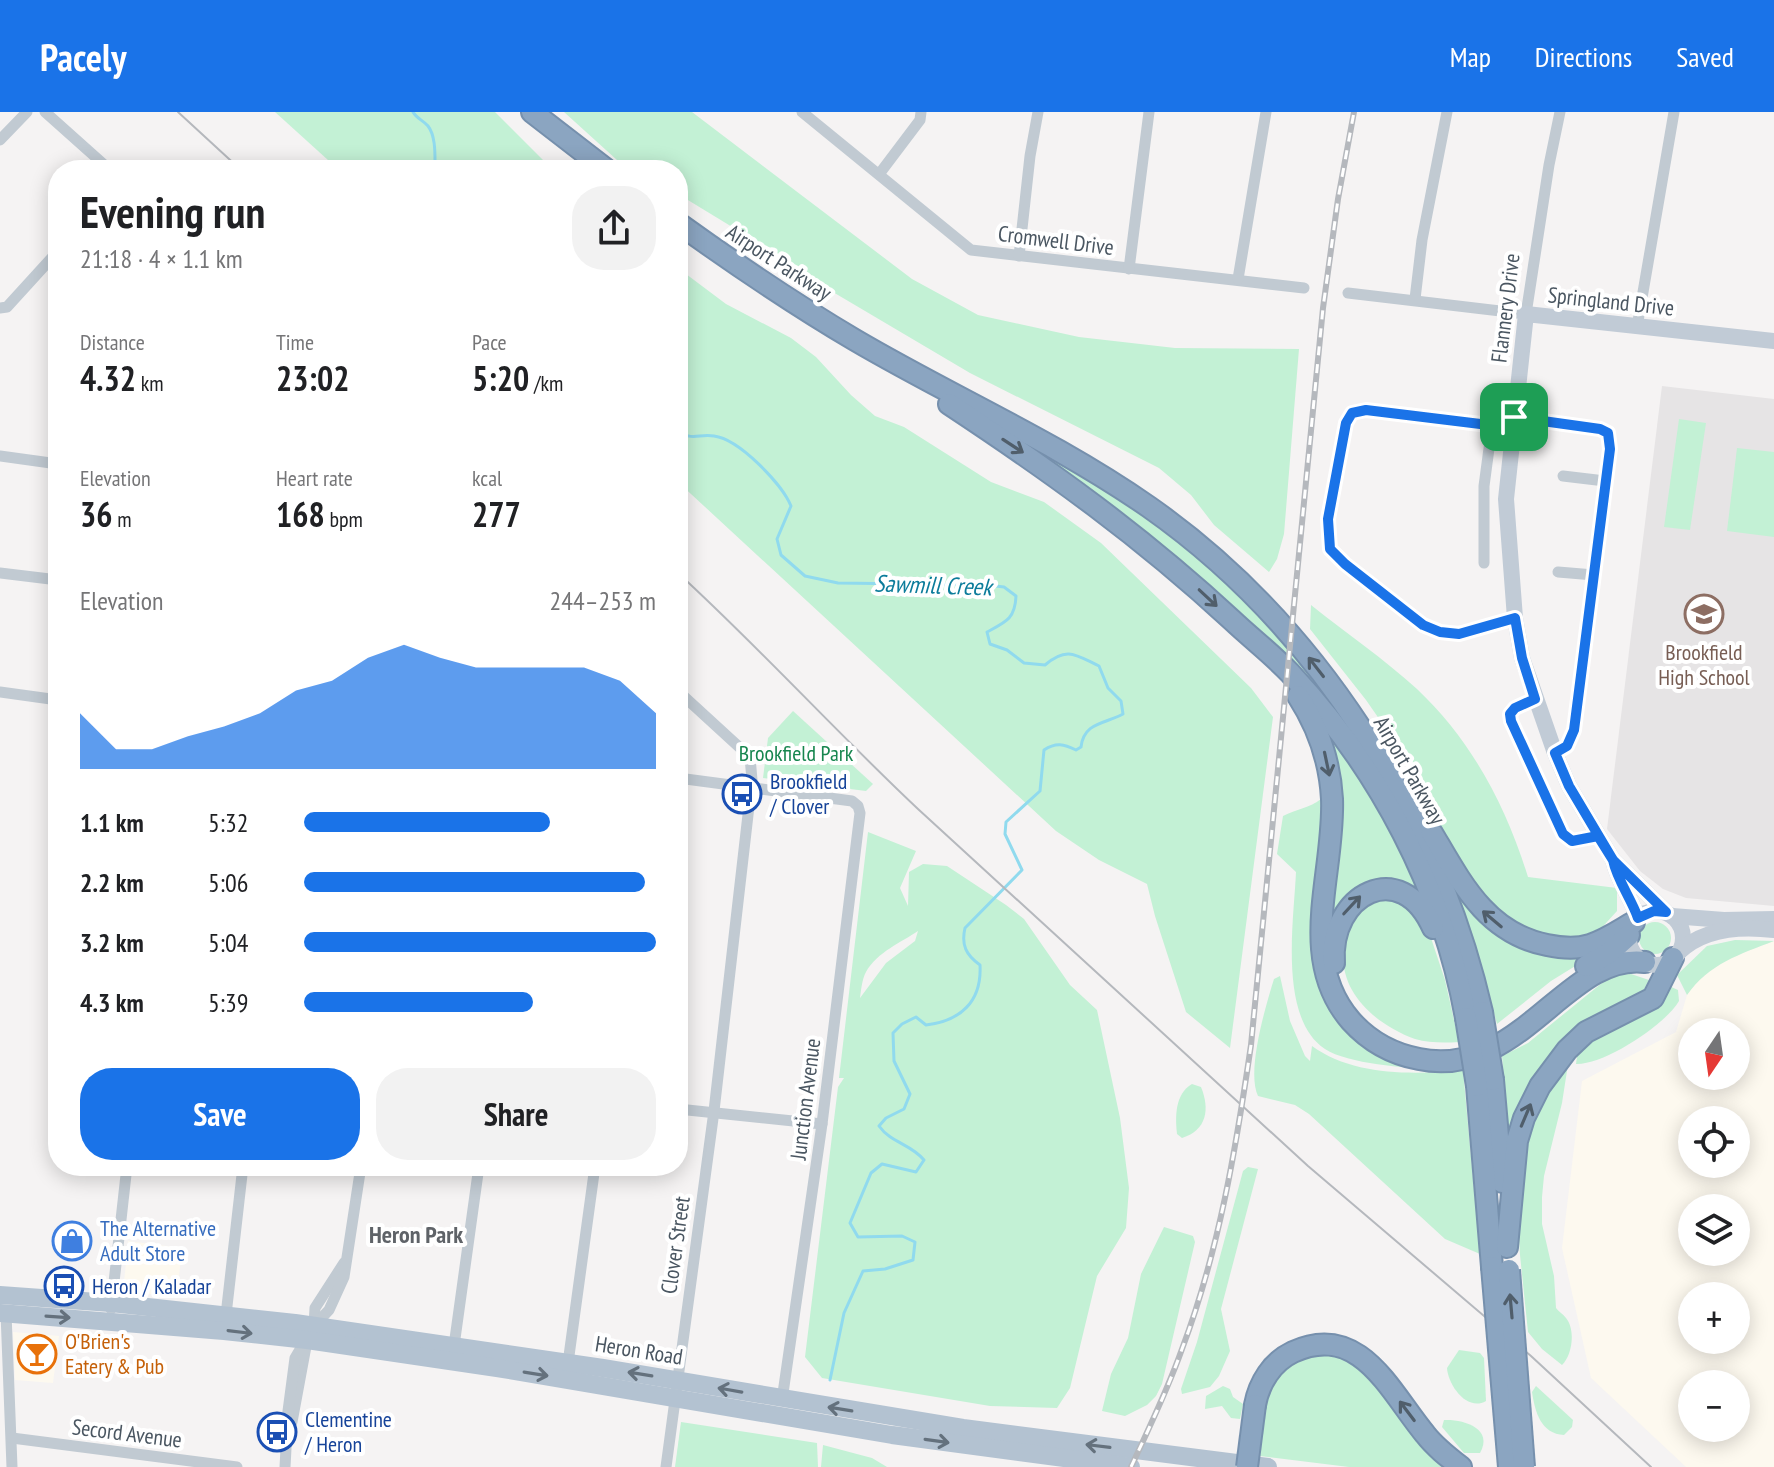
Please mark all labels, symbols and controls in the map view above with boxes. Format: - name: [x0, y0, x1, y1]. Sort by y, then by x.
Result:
- text: Pacely: [40, 32, 126, 81]
- text: Map: [1450, 38, 1491, 75]
- text: Directions: [1535, 38, 1632, 75]
- text: Saved: [1676, 38, 1734, 75]
- text: Evening run: [80, 183, 265, 240]
- button: share: [572, 186, 656, 270]
- street label: Airport Parkway: [721, 217, 838, 307]
- street label: Cromwell Drive: [997, 219, 1115, 261]
- text: 21:18 · 4 × 1.1 km: [80, 242, 243, 275]
- street label: Flannery Drive: [1484, 252, 1526, 364]
- street label: Springland Drive: [1547, 280, 1675, 322]
- text: Distance: [80, 328, 145, 356]
- text: Time: [276, 328, 314, 356]
- text: Pace: [472, 328, 507, 356]
- text: 4.32: [80, 356, 136, 400]
- text: 23:02: [276, 356, 350, 400]
- text: 5:20: [472, 356, 529, 400]
- text: km: [136, 369, 164, 397]
- text: /km: [529, 369, 563, 397]
- pin: [1480, 383, 1548, 451]
- icon: arrive: [1492, 395, 1536, 439]
- one-way arrow: [1001, 439, 1024, 455]
- text: Elevation: [80, 464, 151, 492]
- text: Heart rate: [276, 464, 353, 492]
- text: kcal: [472, 464, 502, 492]
- text: 36: [80, 492, 113, 536]
- text: 168: [276, 492, 325, 536]
- text: 277: [472, 492, 521, 536]
- text: m: [113, 505, 132, 533]
- text: bpm: [325, 505, 363, 533]
- water label: Sawmill Creek: [874, 567, 995, 603]
- text: Elevation: [80, 584, 163, 617]
- text: 244–253 m: [550, 584, 656, 617]
- one-way arrow: [1198, 589, 1218, 607]
- school or university icon: Brookfield High School: [1683, 593, 1725, 635]
- place label: Brookfield High School: [1658, 638, 1751, 691]
- one-way arrow: [1307, 657, 1324, 678]
- street label: Airport Parkway: [1368, 711, 1453, 830]
- park label: Brookfield Park: [739, 739, 854, 767]
- one-way arrow: [1320, 750, 1335, 776]
- place label: Brookfield / Clover: [769, 767, 847, 820]
- bus stop icon: Brookfield / Clover: [721, 773, 763, 815]
- text: 1.1 km: [80, 806, 144, 839]
- text: 5:32: [208, 806, 248, 839]
- text: 2.2 km: [80, 866, 144, 899]
- text: 5:06: [208, 866, 248, 899]
- one-way arrow: [1343, 895, 1362, 915]
- one-way arrow: [1483, 910, 1503, 928]
- text: 3.2 km: [80, 926, 144, 959]
- text: 5:04: [208, 926, 248, 959]
- text: 4.3 km: [80, 986, 144, 1019]
- text: 5:39: [208, 986, 248, 1019]
- north arrow: [1678, 1018, 1750, 1090]
- map controls: [1678, 1018, 1750, 1442]
- street label: Junction Avenue: [784, 1037, 826, 1162]
- button: Save: [80, 1068, 360, 1160]
- button: Share: [376, 1068, 656, 1160]
- one-way arrow: [1520, 1103, 1535, 1128]
- button: locate: [1678, 1106, 1750, 1178]
- street label: Clover Street: [654, 1194, 696, 1296]
- button: layers: [1678, 1194, 1750, 1266]
- place label: The Alternative Adult Store: [100, 1214, 216, 1267]
- district label: Heron Park: [369, 1219, 463, 1250]
- shop icon: The Alternative Adult Store: [51, 1220, 93, 1262]
- bus stop icon: Heron / Kaladar: [43, 1265, 85, 1307]
- place label: Heron / Kaladar: [92, 1272, 211, 1300]
- button: +: [1678, 1282, 1750, 1354]
- one-way arrow: [1504, 1293, 1519, 1319]
- one-way arrow: [44, 1310, 71, 1325]
- one-way arrow: [226, 1325, 253, 1340]
- place label: O'Brien's Eatery & Pub: [65, 1327, 164, 1380]
- street label: Heron Road: [593, 1329, 685, 1371]
- bar icon: O'Brien's Eatery & Pub: [16, 1333, 58, 1375]
- one-way arrow: [628, 1366, 653, 1381]
- one-way arrow: [523, 1367, 548, 1382]
- button: −: [1678, 1370, 1750, 1442]
- one-way arrow: [717, 1382, 743, 1397]
- one-way arrow: [828, 1400, 853, 1415]
- one-way arrow: [1399, 1401, 1416, 1422]
- place label: Clementine / Heron: [304, 1405, 392, 1458]
- bus stop icon: Clementine / Heron: [256, 1411, 298, 1453]
- street label: Secord Avenue: [70, 1412, 184, 1454]
- one-way arrow: [924, 1434, 949, 1449]
- one-way arrow: [1085, 1438, 1111, 1453]

